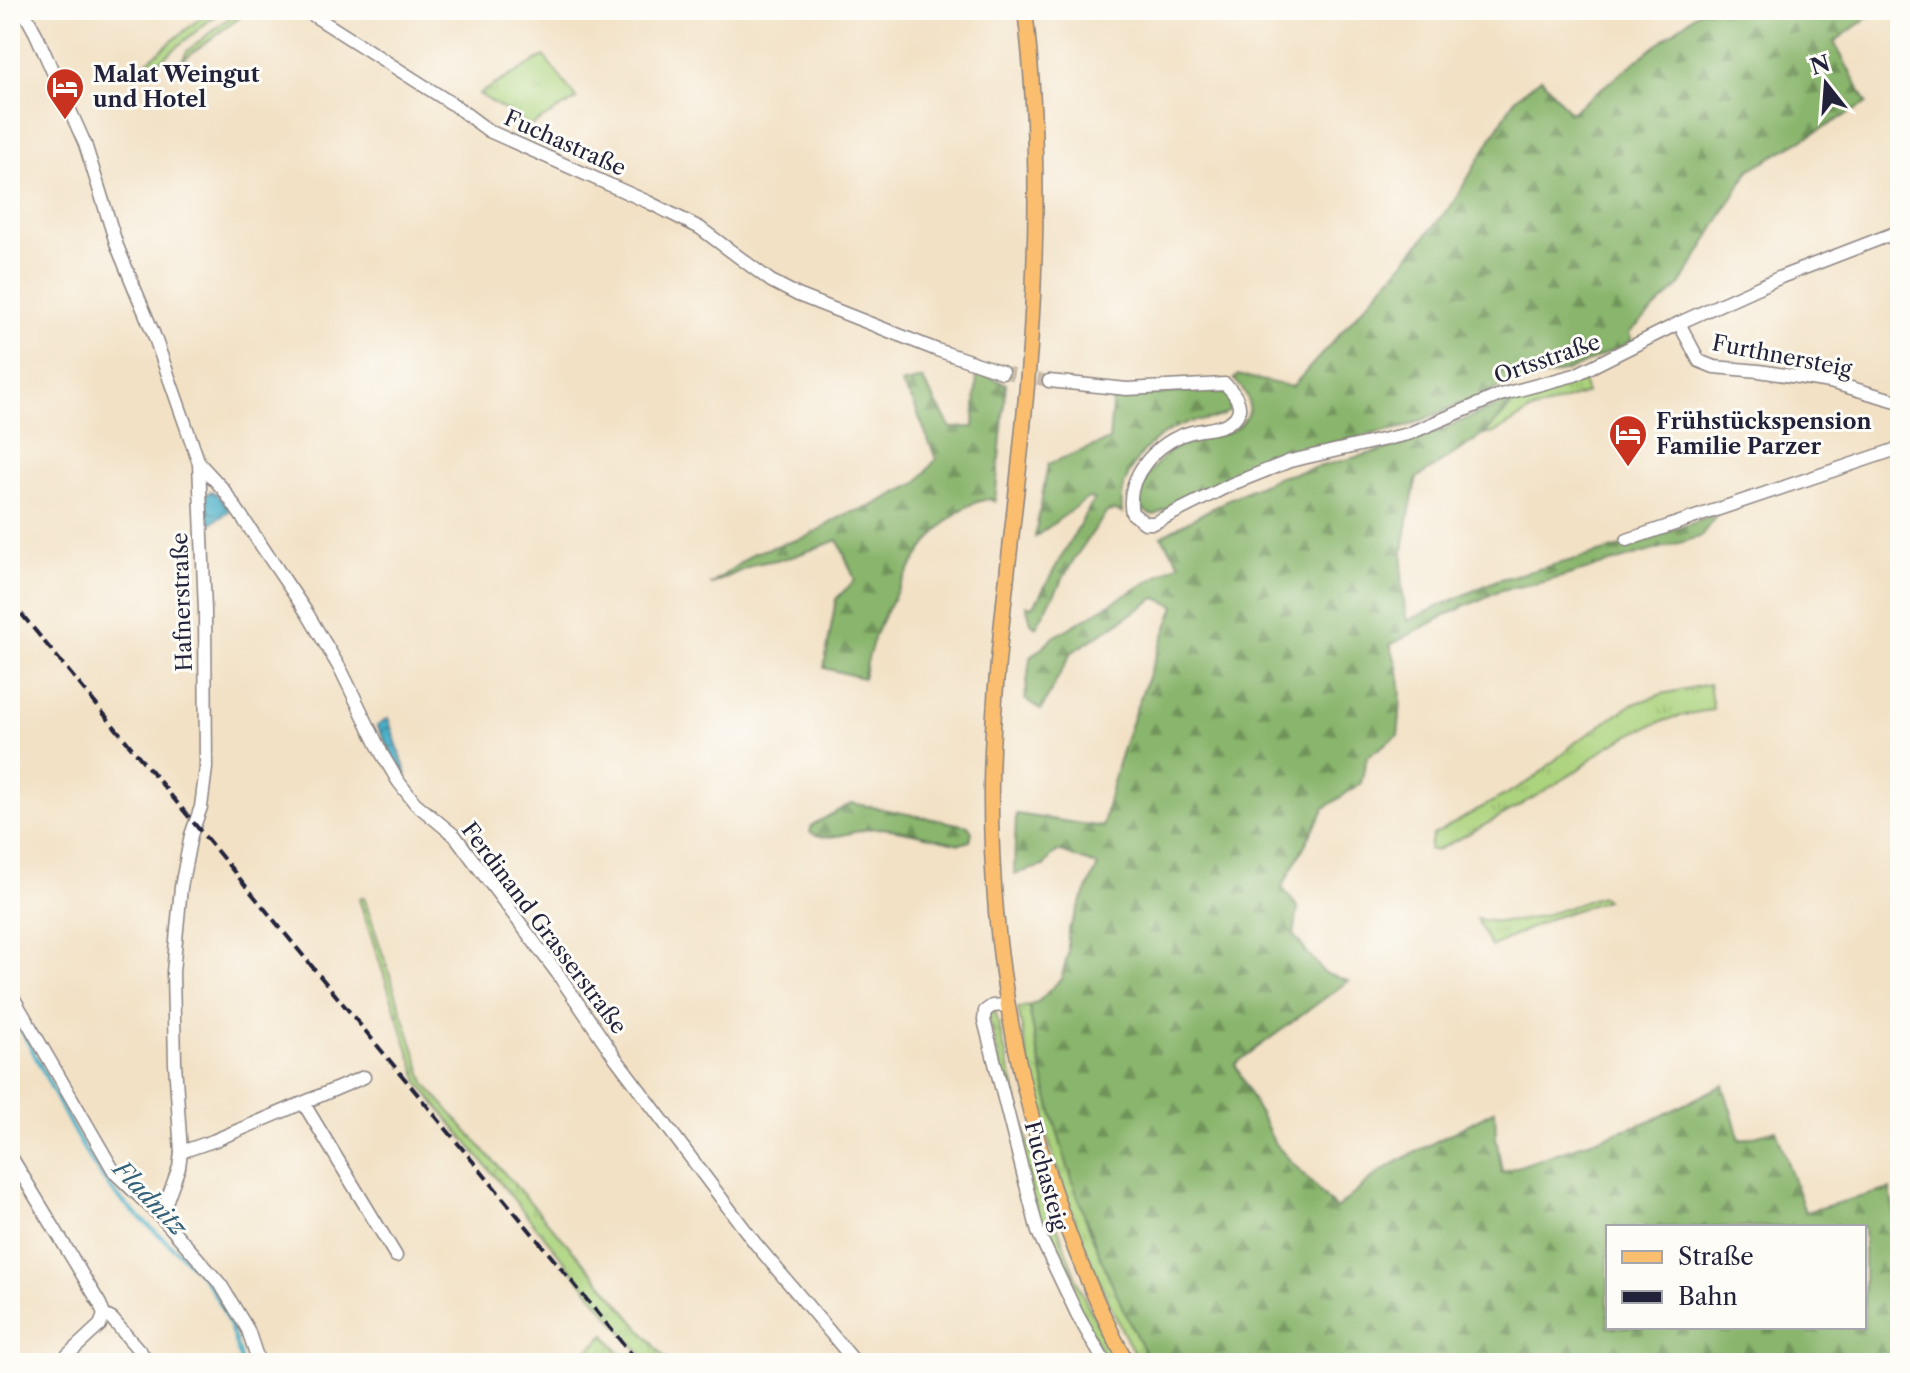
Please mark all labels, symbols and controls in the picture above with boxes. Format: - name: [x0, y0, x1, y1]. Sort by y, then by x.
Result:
- north arrow: [1786, 44, 1866, 124]
- text: N: [1807, 50, 1833, 81]
- place label: Malat Weingut und Hotel: [93, 61, 260, 113]
- hotel icon: Malat Weingut und Hotel: [44, 66, 86, 121]
- street label: Fuchastraße: [500, 104, 630, 182]
- street label: Ortsstraße: [1490, 328, 1604, 390]
- street label: Furthnersteig: [1710, 329, 1855, 383]
- place label: Frühstückspension Familie Parzer: [1656, 408, 1872, 460]
- hotel icon: Frühstückspension Familie Parzer: [1607, 413, 1649, 468]
- street label: Hafnerstraße: [166, 532, 198, 672]
- street label: Ferdinand Grasserstraße: [456, 817, 632, 1039]
- street label: Fuchasteig: [1018, 1118, 1074, 1234]
- water label: Fladnitz: [106, 1153, 194, 1243]
- legend: [1606, 1225, 1866, 1329]
- text: Straße: [1678, 1242, 1754, 1271]
- text: Bahn: [1678, 1282, 1737, 1311]

